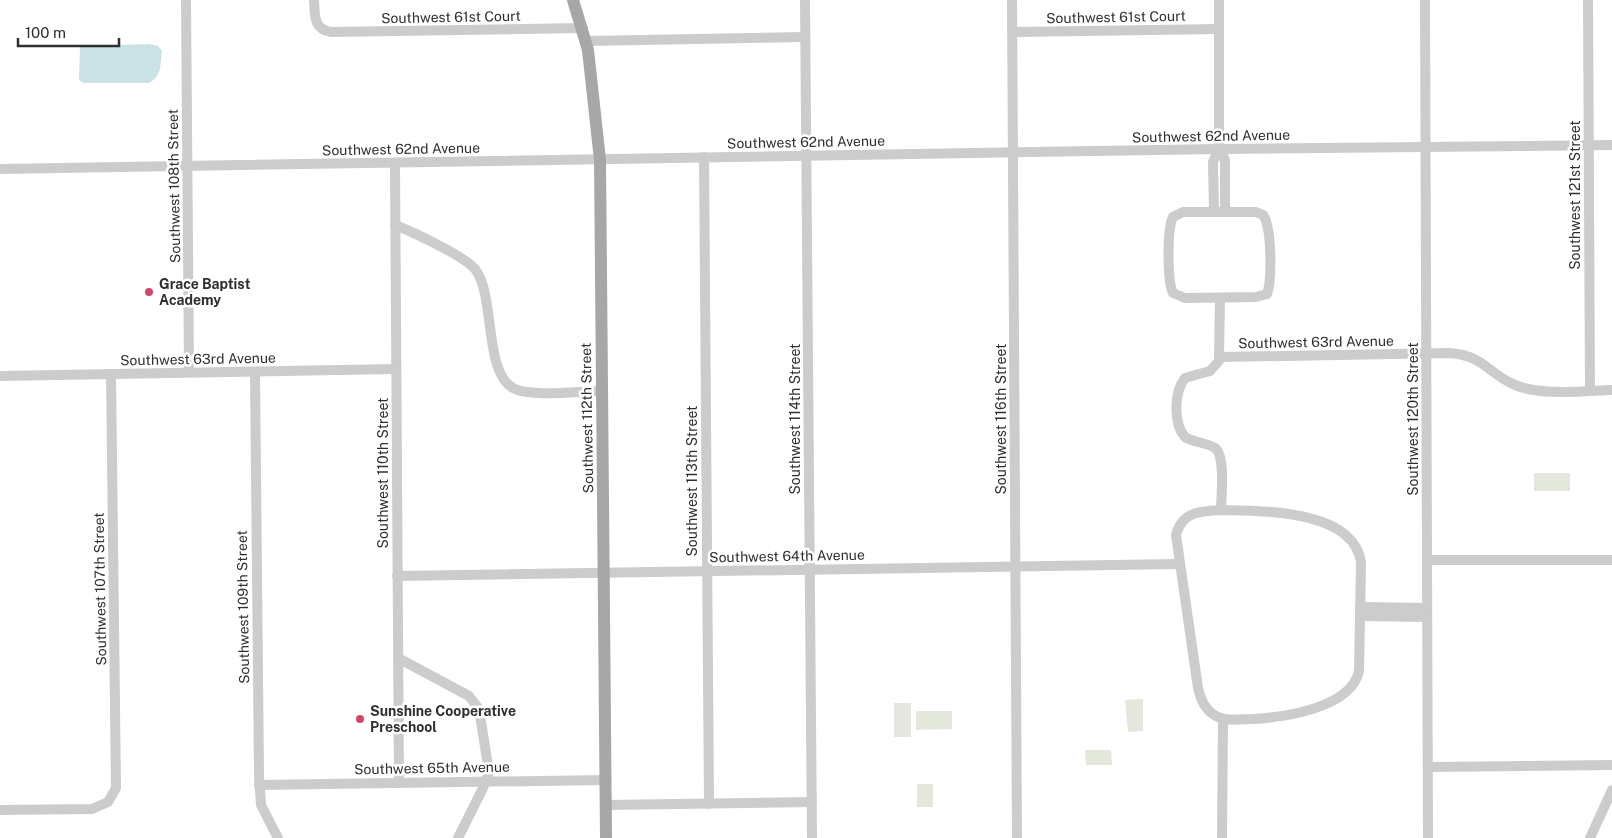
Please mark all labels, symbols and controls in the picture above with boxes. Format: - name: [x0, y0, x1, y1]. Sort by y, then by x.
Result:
- street label: Southwest 61st Court: [381, 8, 521, 26]
- street label: Southwest 61st Court: [1046, 8, 1186, 26]
- scale bar: [18, 15, 119, 47]
- text: 100 m: [25, 24, 66, 41]
- street label: Southwest 108th Street: [165, 109, 183, 263]
- street label: Southwest 121st Street: [1567, 120, 1583, 270]
- street label: Southwest 62nd Avenue: [1132, 127, 1290, 145]
- street label: Southwest 62nd Avenue: [727, 133, 885, 151]
- street label: Southwest 62nd Avenue: [322, 140, 480, 158]
- place label: Grace Baptist Academy: [159, 276, 251, 308]
- marker: Grace Baptist Academy: [143, 286, 155, 298]
- street label: Southwest 63rd Avenue: [1238, 333, 1394, 351]
- street label: Southwest 120th Street: [1405, 342, 1421, 496]
- street label: Southwest 112th Street: [578, 343, 596, 493]
- street label: Southwest 114th Street: [787, 343, 803, 495]
- street label: Southwest 116th Street: [993, 343, 1009, 495]
- street label: Southwest 63rd Avenue: [120, 350, 276, 368]
- street label: Southwest 110th Street: [375, 398, 391, 548]
- street label: Southwest 113th Street: [684, 405, 700, 557]
- street label: Southwest 107th Street: [91, 512, 109, 666]
- street label: Southwest 109th Street: [234, 530, 252, 684]
- street label: Southwest 64th Avenue: [709, 547, 865, 565]
- place label: Sunshine Cooperative Preschool: [370, 703, 516, 735]
- marker: Sunshine Cooperative Preschool: [354, 713, 366, 725]
- street label: Southwest 65th Avenue: [354, 759, 510, 777]

